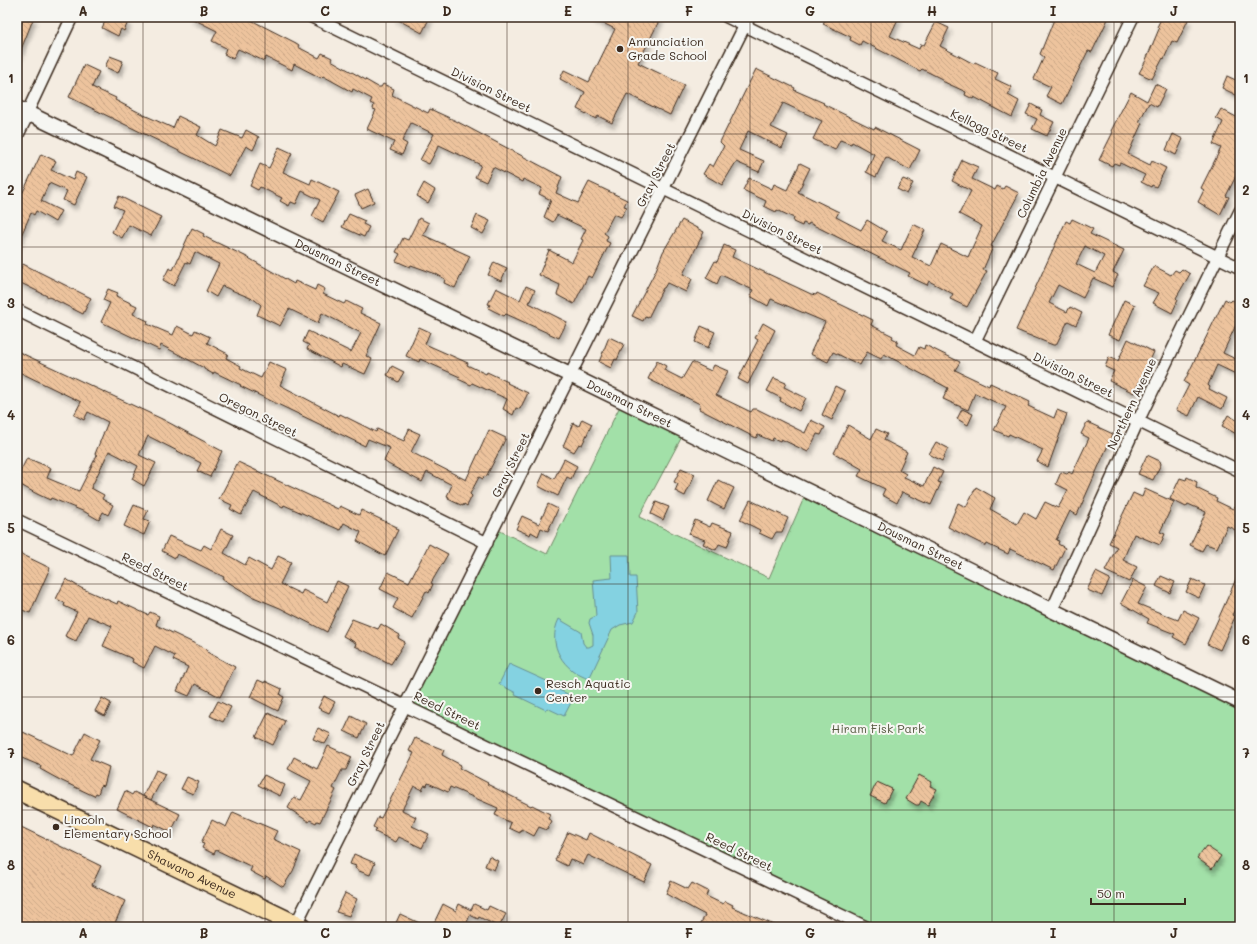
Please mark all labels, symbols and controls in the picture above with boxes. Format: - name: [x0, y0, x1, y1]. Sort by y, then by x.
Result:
- text: A: [78, 2, 88, 19]
- text: B: [200, 2, 209, 19]
- text: C: [320, 2, 330, 19]
- text: D: [442, 2, 452, 19]
- text: E: [564, 2, 572, 19]
- text: F: [685, 2, 693, 19]
- text: G: [805, 2, 815, 19]
- text: H: [927, 2, 937, 19]
- text: I: [1050, 2, 1057, 19]
- text: J: [1170, 2, 1178, 19]
- place label: Annunciation Grade School: [628, 33, 707, 63]
- marker: Annunciation Grade School: [615, 44, 625, 54]
- street label: Division Street: [449, 63, 534, 115]
- text: 1: [8, 69, 14, 86]
- text: 1: [1243, 69, 1249, 86]
- street label: Kellogg Street: [948, 105, 1031, 156]
- street label: Columbia Avenue: [1012, 125, 1070, 221]
- street label: Gray Street: [632, 139, 678, 210]
- text: 2: [7, 181, 15, 198]
- text: 2: [1242, 181, 1250, 198]
- street label: Division Street: [740, 205, 825, 257]
- street label: Dousman Street: [292, 234, 384, 289]
- text: 3: [7, 294, 15, 311]
- text: 3: [1242, 294, 1250, 311]
- street label: Division Street: [1031, 348, 1116, 400]
- street label: Northern Avenue: [1103, 355, 1159, 452]
- street label: Dousman Street: [584, 375, 675, 431]
- street label: Oregon Street: [216, 388, 300, 440]
- text: 4: [7, 406, 15, 423]
- text: 4: [1242, 406, 1250, 423]
- street label: Gray Street: [487, 429, 533, 500]
- street label: Dousman Street: [875, 517, 966, 573]
- text: 5: [7, 519, 15, 536]
- text: 5: [1242, 519, 1250, 536]
- street label: Reed Street: [119, 548, 191, 594]
- text: 6: [7, 631, 15, 648]
- text: 6: [1242, 631, 1250, 648]
- place label: Resch Aquatic Center: [546, 675, 631, 705]
- marker: Resch Aquatic Center: [533, 686, 543, 696]
- street label: Reed Street: [411, 687, 483, 733]
- street label: Gray Street: [342, 718, 388, 789]
- park label: Hiram Fisk Park: [832, 720, 924, 736]
- text: 7: [7, 744, 15, 761]
- text: 7: [1242, 744, 1250, 761]
- place label: Lincoln Elementary School: [64, 811, 172, 841]
- marker: Lincoln Elementary School: [51, 822, 61, 832]
- street label: Reed Street: [703, 828, 775, 874]
- street label: Shawano Avenue: [145, 845, 239, 902]
- text: 8: [7, 856, 15, 873]
- text: 8: [1242, 856, 1250, 873]
- scale bar: [1091, 880, 1185, 906]
- text: 50 m: [1097, 885, 1125, 901]
- text: A: [78, 924, 88, 941]
- text: B: [200, 924, 209, 941]
- text: C: [320, 924, 330, 941]
- text: D: [442, 924, 452, 941]
- text: E: [564, 924, 572, 941]
- text: F: [685, 924, 693, 941]
- text: G: [805, 924, 815, 941]
- text: H: [927, 924, 937, 941]
- text: I: [1050, 924, 1057, 941]
- text: J: [1170, 924, 1178, 941]

